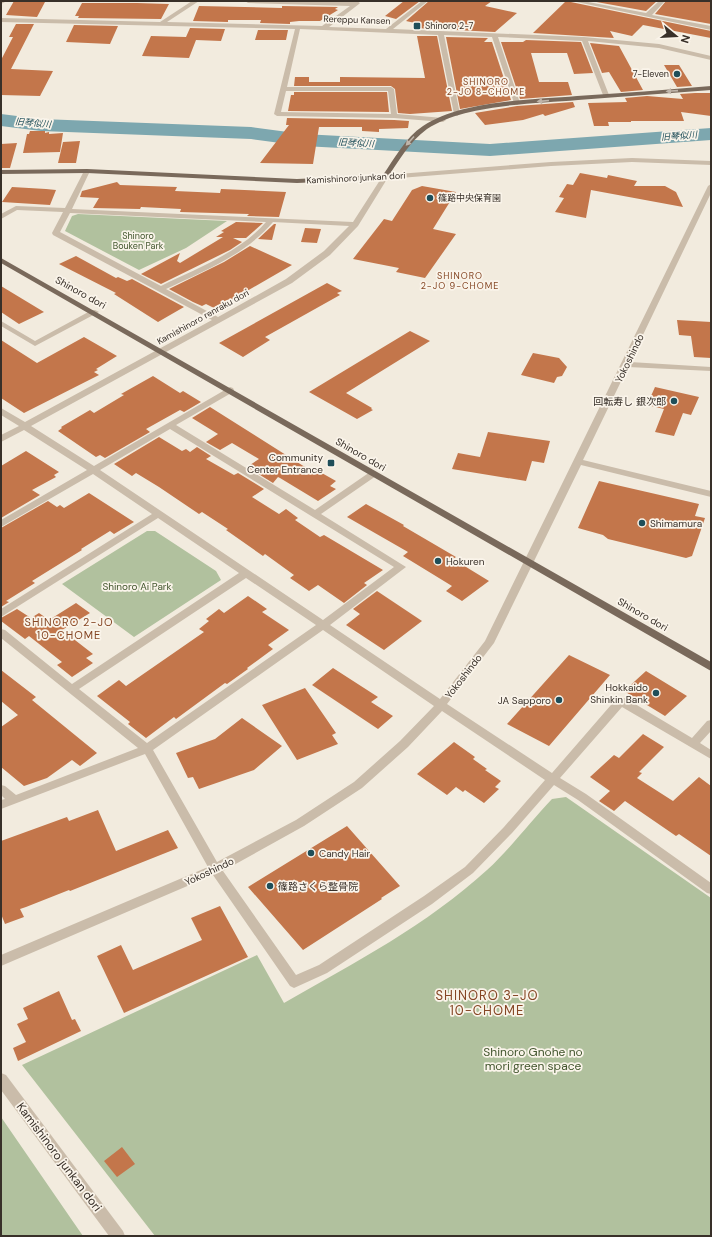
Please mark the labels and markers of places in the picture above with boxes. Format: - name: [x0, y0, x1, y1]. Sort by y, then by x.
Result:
- place label: Shinoro 2-7: [425, 20, 473, 32]
- marker: Shinoro 2-7: [412, 21, 422, 31]
- place label: 7-Eleven: [633, 68, 669, 80]
- marker: 7-Eleven: [672, 69, 682, 79]
- place label: 篠路中央保育園: [438, 192, 501, 204]
- marker: 篠路中央保育園: [425, 193, 435, 203]
- place label: 回転寿し 銀次郎: [593, 395, 666, 408]
- marker: 回転寿し 銀次郎: [669, 396, 679, 406]
- place label: Community Center Entrance: [247, 451, 323, 476]
- marker: Community Center Entrance: [326, 458, 336, 468]
- place label: Shimamura: [650, 517, 702, 530]
- marker: Shimamura: [637, 518, 647, 528]
- place label: Hokuren: [446, 555, 485, 568]
- marker: Hokuren: [433, 556, 443, 566]
- place label: Hokkaido Shinkin Bank: [590, 681, 648, 706]
- marker: Hokkaido Shinkin Bank: [651, 688, 661, 698]
- place label: JA Sapporo: [498, 694, 551, 707]
- marker: JA Sapporo: [554, 695, 564, 705]
- place label: Candy Hair: [319, 847, 370, 860]
- marker: Candy Hair: [306, 848, 316, 858]
- place label: 篠路さくら整骨院: [278, 880, 358, 893]
- marker: 篠路さくら整骨院: [265, 881, 275, 891]

